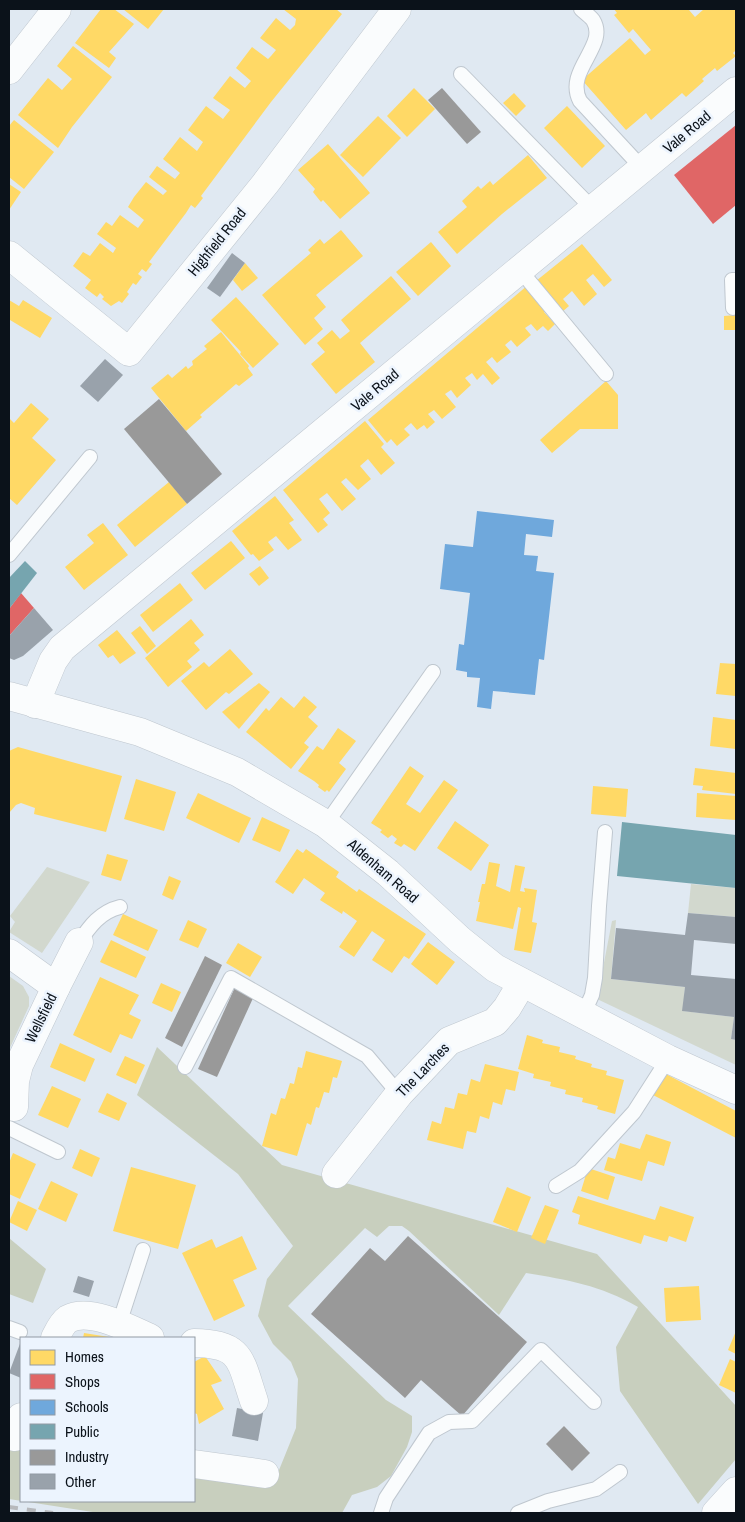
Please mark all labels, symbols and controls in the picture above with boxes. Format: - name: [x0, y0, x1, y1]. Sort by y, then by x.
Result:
- street label: Vale Road: [658, 105, 715, 158]
- street label: Highfield Road: [183, 203, 251, 280]
- street label: Vale Road: [346, 363, 403, 416]
- street label: Aldenham Road: [342, 833, 424, 907]
- street label: Wellsfield: [19, 989, 62, 1046]
- street label: The Larches: [391, 1038, 454, 1102]
- legend: [20, 1337, 195, 1502]
- text: Homes: [65, 1346, 104, 1367]
- text: Shops: [65, 1371, 100, 1392]
- text: Schools: [65, 1396, 109, 1417]
- text: Public: [65, 1421, 99, 1442]
- text: Industry: [65, 1446, 110, 1467]
- text: Other: [65, 1471, 96, 1492]

